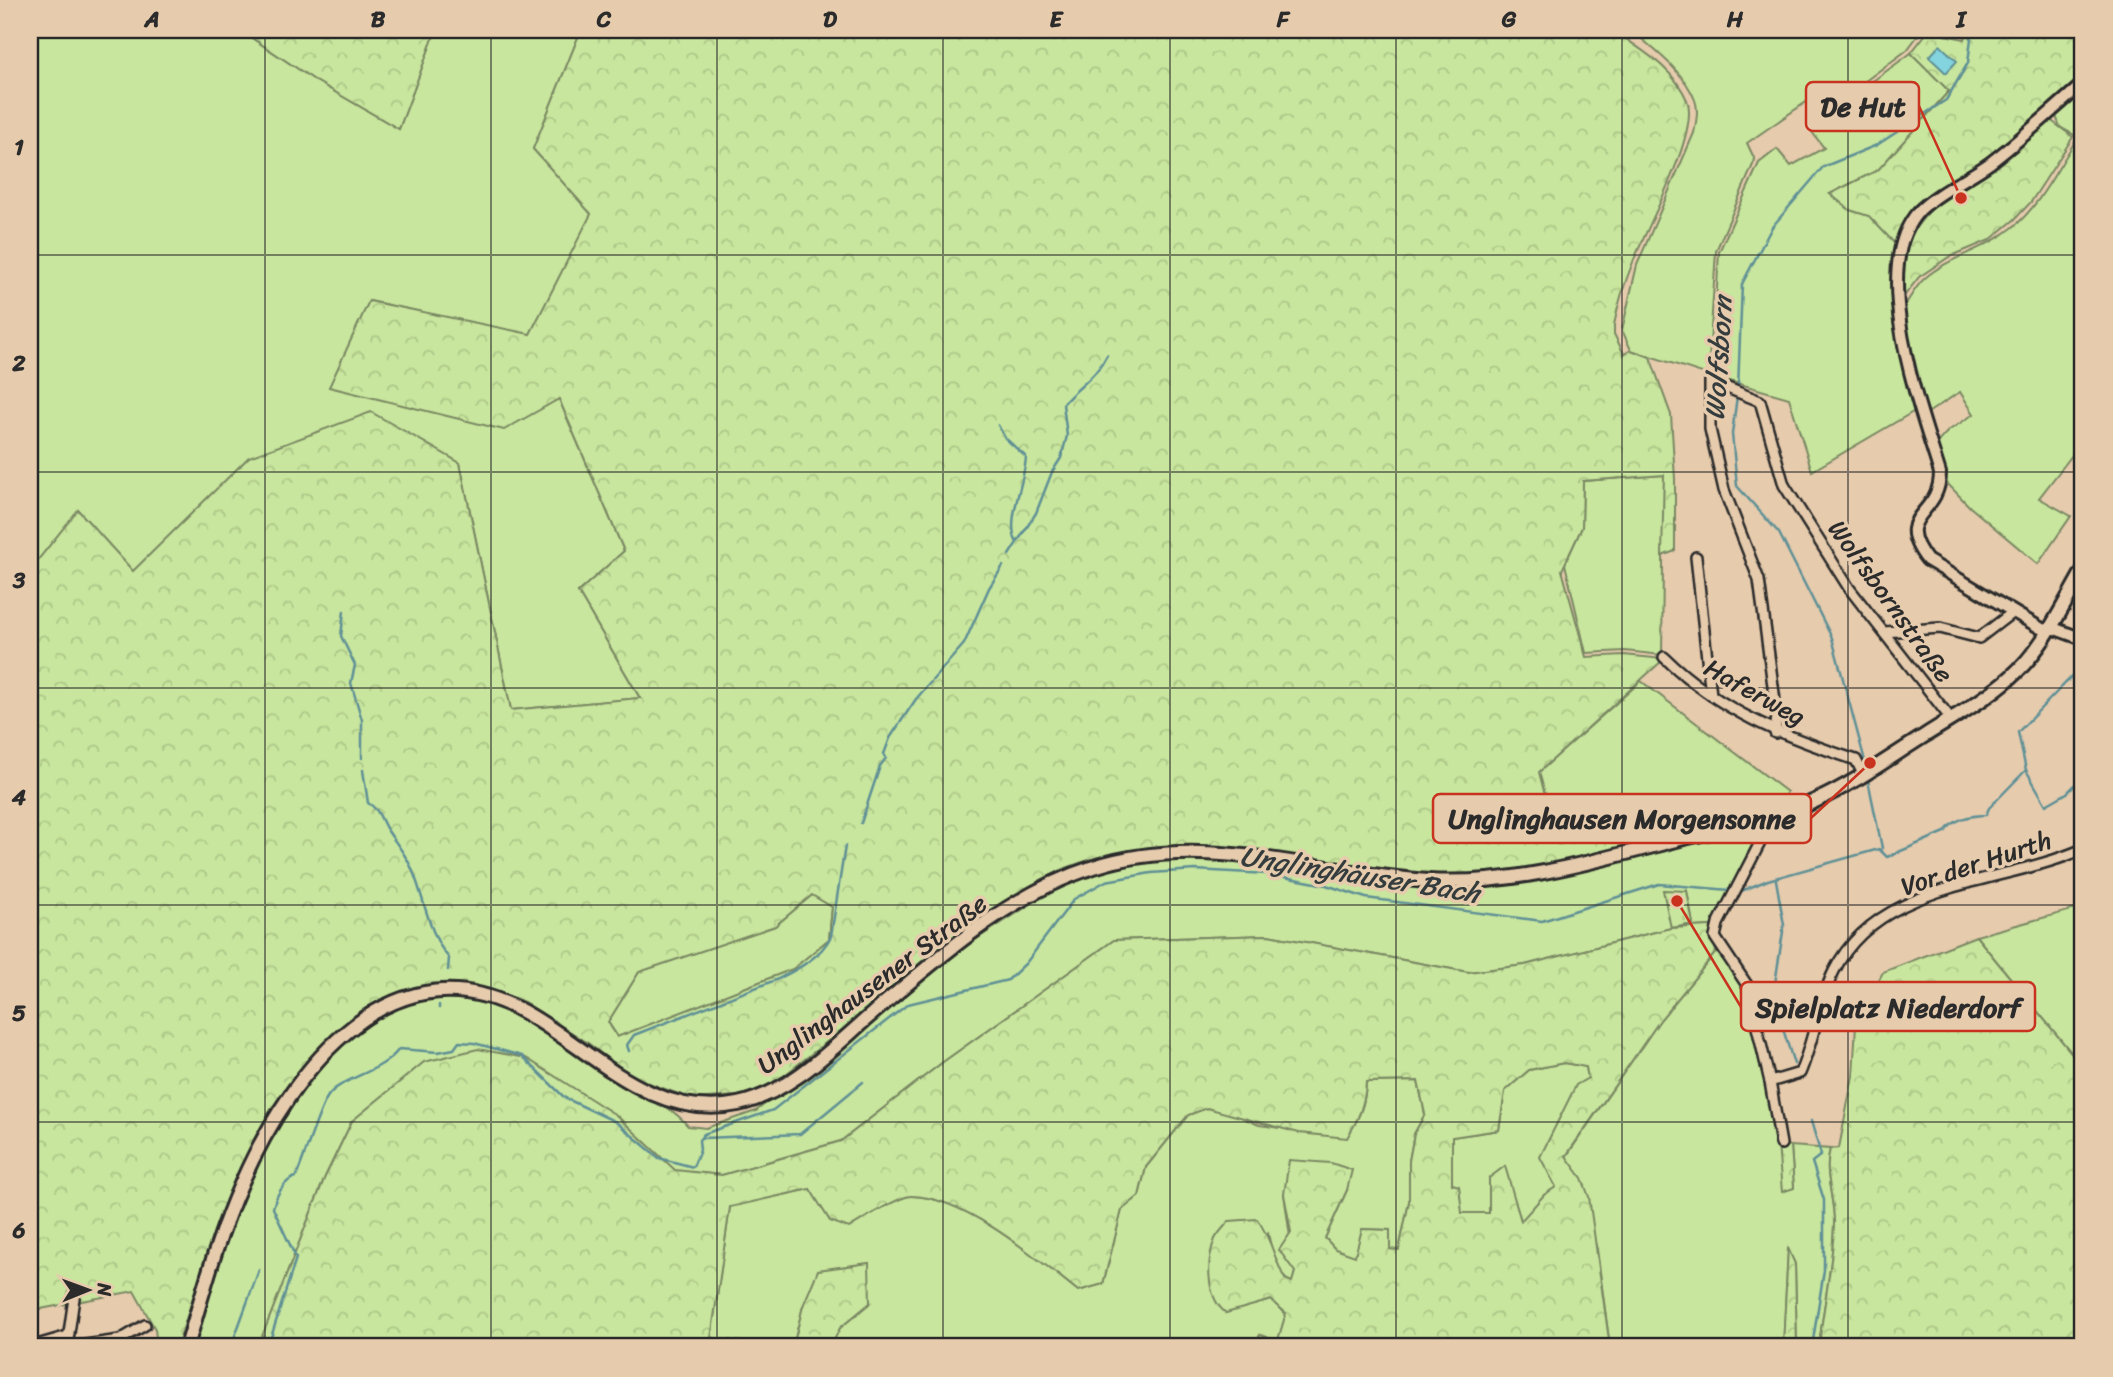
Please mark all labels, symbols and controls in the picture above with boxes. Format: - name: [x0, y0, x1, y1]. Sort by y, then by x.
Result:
- text: A: [143, 0, 160, 40]
- text: B: [371, 0, 386, 40]
- text: C: [596, 0, 612, 40]
- text: D: [823, 0, 838, 40]
- text: E: [1050, 0, 1065, 40]
- text: F: [1276, 0, 1291, 40]
- text: G: [1501, 0, 1517, 40]
- text: H: [1726, 0, 1744, 40]
- text: I: [1955, 0, 1967, 40]
- callout: De Hut: [1806, 82, 1919, 131]
- text: De Hut: [1820, 82, 1907, 131]
- text: 1: [14, 127, 24, 168]
- water label: Wolfsborn: [1690, 292, 1747, 421]
- text: 2: [11, 343, 26, 384]
- street label: Wolfsbornstraße: [1816, 509, 1966, 693]
- text: 3: [12, 560, 26, 601]
- street label: Haferweg: [1695, 645, 1815, 739]
- text: 4: [11, 777, 27, 818]
- callout: Unglinghausen Morgensonne: [1433, 794, 1811, 843]
- text: Unglinghausen Morgensonne: [1448, 794, 1796, 843]
- street label: Vor der Hurth: [1895, 817, 2057, 909]
- water label: Unglinghäuser Bach: [1237, 831, 1486, 918]
- street label: Unglinghausener Straße: [747, 882, 997, 1086]
- callout: Spielplatz Niederdorf: [1741, 982, 2035, 1031]
- text: Spielplatz Niederdorf: [1754, 983, 2025, 1032]
- text: 5: [12, 993, 26, 1034]
- text: 6: [11, 1210, 26, 1251]
- north arrow: [52, 1254, 122, 1324]
- text: N: [88, 1282, 121, 1297]

